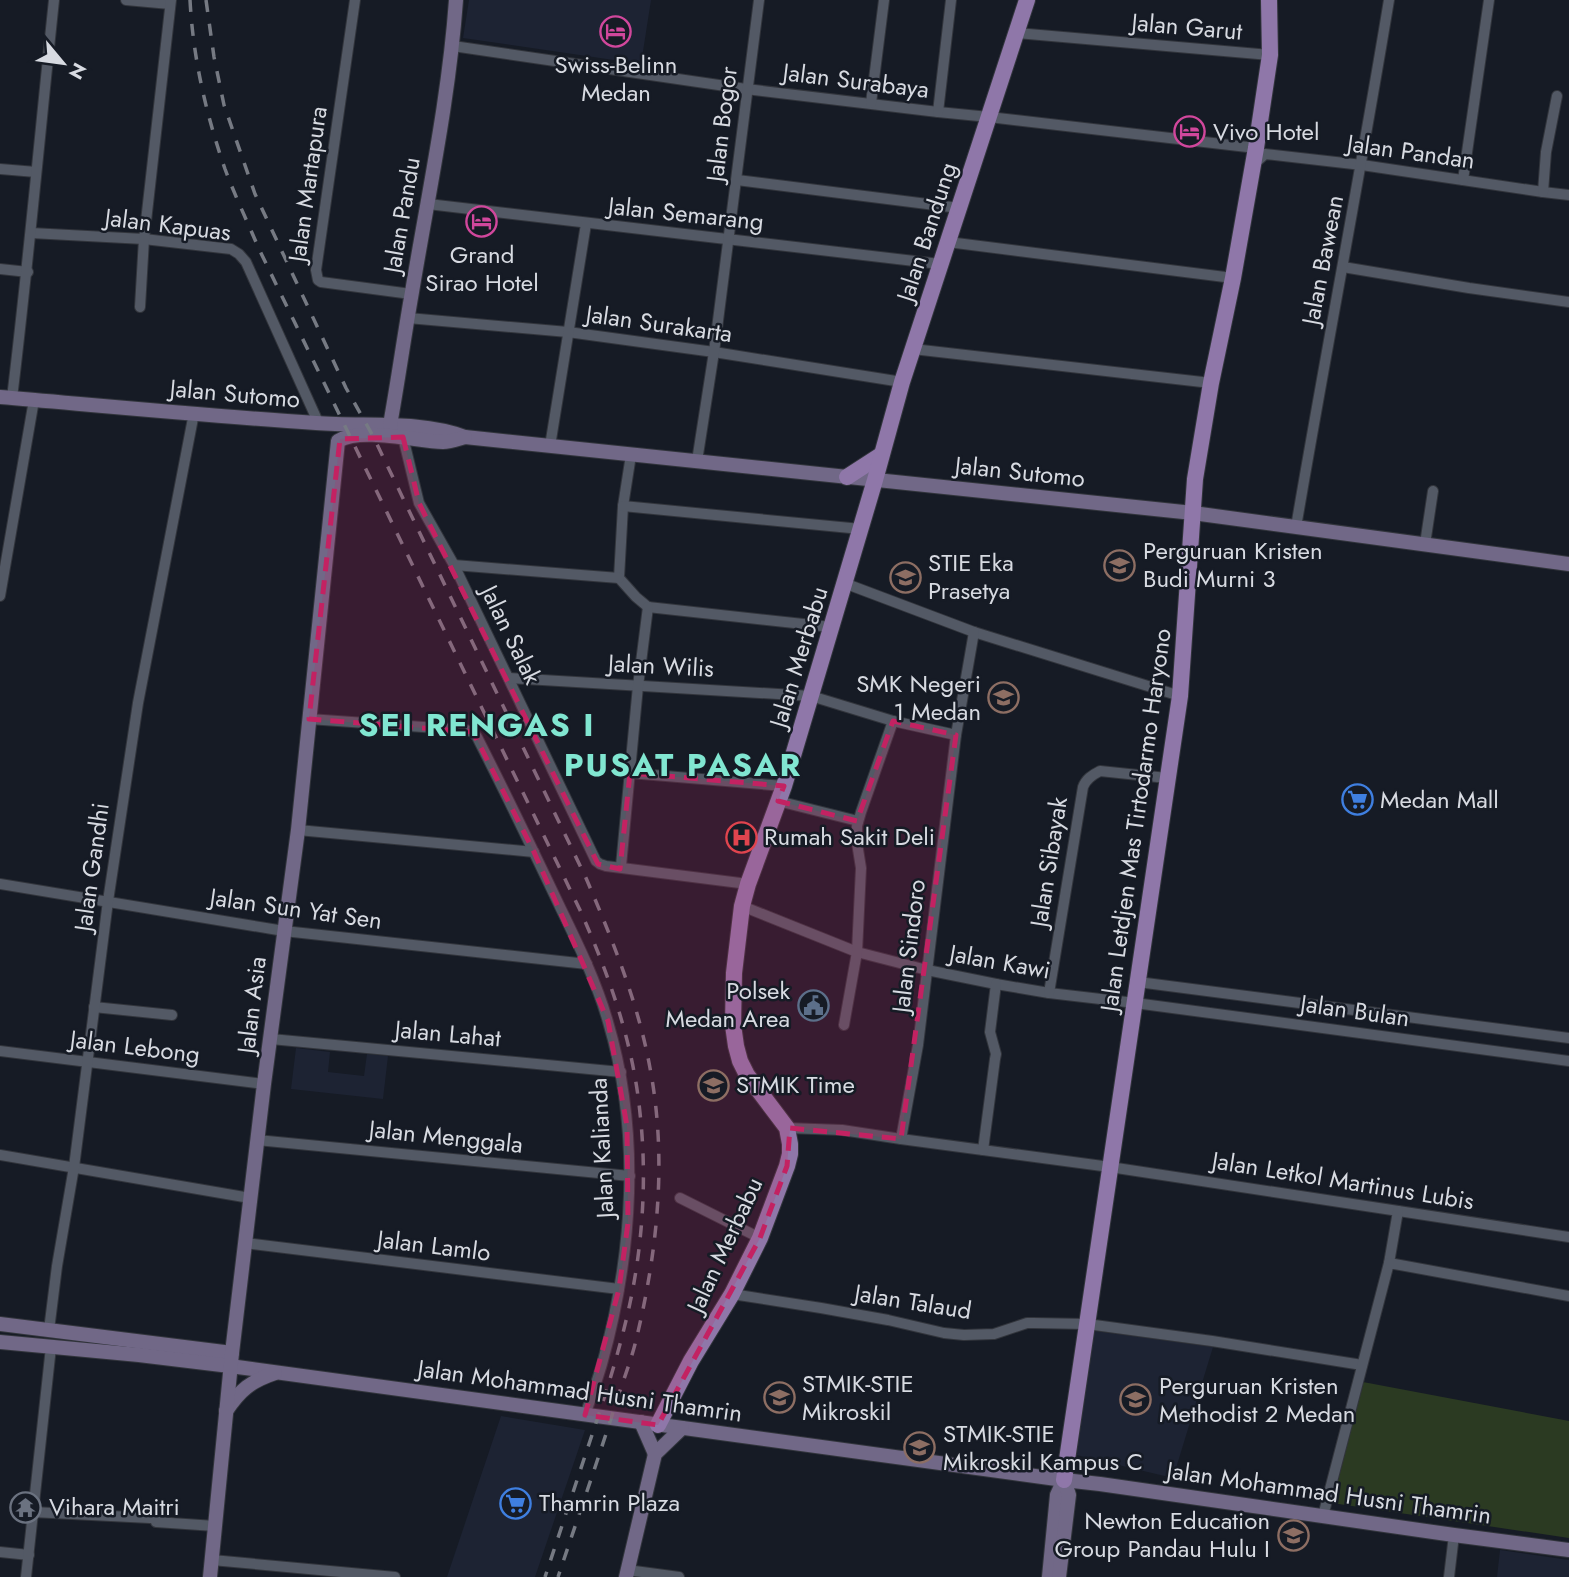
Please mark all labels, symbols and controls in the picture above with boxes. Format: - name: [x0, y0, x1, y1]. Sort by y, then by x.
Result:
- street label: Jalan Garut: [1127, 4, 1244, 49]
- hotel icon: Swiss-Belinn Medan: [599, 14, 633, 48]
- north arrow: [28, 28, 98, 98]
- place label: Swiss-Belinn Medan: [555, 47, 677, 110]
- street label: Jalan Surabaya: [778, 54, 931, 107]
- text: N: [62, 58, 93, 84]
- street label: Jalan Bogor: [697, 64, 746, 186]
- street label: Jalan Martapura: [279, 104, 336, 267]
- place label: Vivo Hotel: [1213, 114, 1320, 149]
- hotel icon: Vivo Hotel: [1173, 115, 1207, 149]
- street label: Jalan Pandan: [1342, 125, 1477, 178]
- street label: Jalan Pandu: [374, 154, 429, 279]
- street label: Jalan Bandung: [887, 158, 965, 309]
- street label: Jalan Semarang: [604, 188, 765, 239]
- street label: Jalan Bawean: [1292, 192, 1352, 331]
- street label: Jalan Kapuas: [100, 199, 233, 250]
- hotel icon: Grand Sirao Hotel: [465, 204, 499, 238]
- place label: Grand Sirao Hotel: [425, 237, 539, 300]
- street label: Jalan Surakarta: [581, 296, 734, 351]
- street label: Jalan Sutomo: [165, 370, 302, 417]
- street label: Jalan Sutomo: [950, 447, 1087, 496]
- place label: Perguruan Kristen Budi Murni 3: [1143, 533, 1323, 596]
- place label: STIE Eka Prasetya: [928, 545, 1014, 608]
- school or university icon: Perguruan Kristen Budi Murni 3: [1103, 548, 1137, 582]
- school or university icon: STIE Eka Prasetya: [888, 560, 922, 594]
- street label: Jalan Salak: [471, 577, 551, 691]
- street label: Jalan Merbabu: [760, 582, 837, 735]
- street label: Jalan Letdjen Mas Tirtodarmo Haryono: [1091, 626, 1180, 1017]
- street label: Jalan Wilis: [604, 645, 715, 686]
- place label: SMK Negeri 1 Medan: [856, 666, 981, 729]
- school or university icon: SMK Negeri 1 Medan: [987, 681, 1021, 715]
- district label: SEI RENGAS I: [359, 702, 596, 748]
- district label: PUSAT PASAR: [564, 742, 802, 788]
- place label: Medan Mall: [1380, 782, 1499, 817]
- supermarket icon: Medan Mall: [1340, 783, 1374, 817]
- street label: Jalan Sibayak: [1020, 794, 1076, 932]
- street label: Jalan Gandhi: [65, 800, 118, 936]
- place label: Rumah Sakit Deli: [764, 819, 935, 854]
- hospital icon: Rumah Sakit Deli: [724, 820, 758, 854]
- street label: Jalan Sindoro: [883, 877, 934, 1018]
- street label: Jalan Sun Yat Sen: [205, 879, 384, 938]
- street label: Jalan Kawi: [944, 935, 1053, 988]
- street label: Jalan Asia: [228, 954, 275, 1058]
- place label: Polsek Medan Area: [666, 973, 790, 1036]
- street label: Jalan Bulan: [1295, 985, 1412, 1035]
- public building icon: Polsek Medan Area: [796, 988, 830, 1022]
- street label: Jalan Lahat: [391, 1011, 503, 1056]
- street label: Jalan Lebong: [65, 1021, 202, 1072]
- place label: STMIK Time: [736, 1067, 855, 1102]
- school or university icon: STMIK Time: [696, 1068, 730, 1102]
- street label: Jalan Kalianda: [580, 1077, 623, 1222]
- street label: Jalan Menggala: [364, 1111, 525, 1162]
- street label: Jalan Letkol Martinus Lubis: [1207, 1142, 1477, 1219]
- street label: Jalan Merbabu: [677, 1171, 771, 1321]
- street label: Jalan Lamlo: [372, 1221, 493, 1270]
- street label: Jalan Talaud: [849, 1275, 974, 1328]
- street label: Jalan Mohammad Husni Thamrin: [413, 1350, 745, 1431]
- place label: STMIK-STIE Mikroskil: [802, 1366, 914, 1429]
- place label: Perguruan Kristen Methodist 2 Medan: [1159, 1368, 1355, 1431]
- school or university icon: STMIK-STIE Mikroskil: [762, 1381, 796, 1415]
- school or university icon: Perguruan Kristen Methodist 2 Medan: [1119, 1383, 1153, 1417]
- place label: STMIK-STIE Mikroskil Kampus C: [943, 1416, 1143, 1479]
- school or university icon: STMIK-STIE Mikroskil Kampus C: [903, 1431, 937, 1465]
- street label: Jalan Mohammad Husni Thamrin: [1162, 1452, 1494, 1533]
- place label: Thamrin Plaza: [539, 1485, 680, 1520]
- supermarket icon: Thamrin Plaza: [499, 1486, 533, 1520]
- place label: Vihara Maitri: [49, 1489, 180, 1524]
- temple icon: Vihara Maitri: [9, 1490, 43, 1524]
- place label: Newton Education Group Pandau Hulu I: [1054, 1503, 1270, 1566]
- school or university icon: Newton Education Group Pandau Hulu I: [1276, 1518, 1310, 1552]

